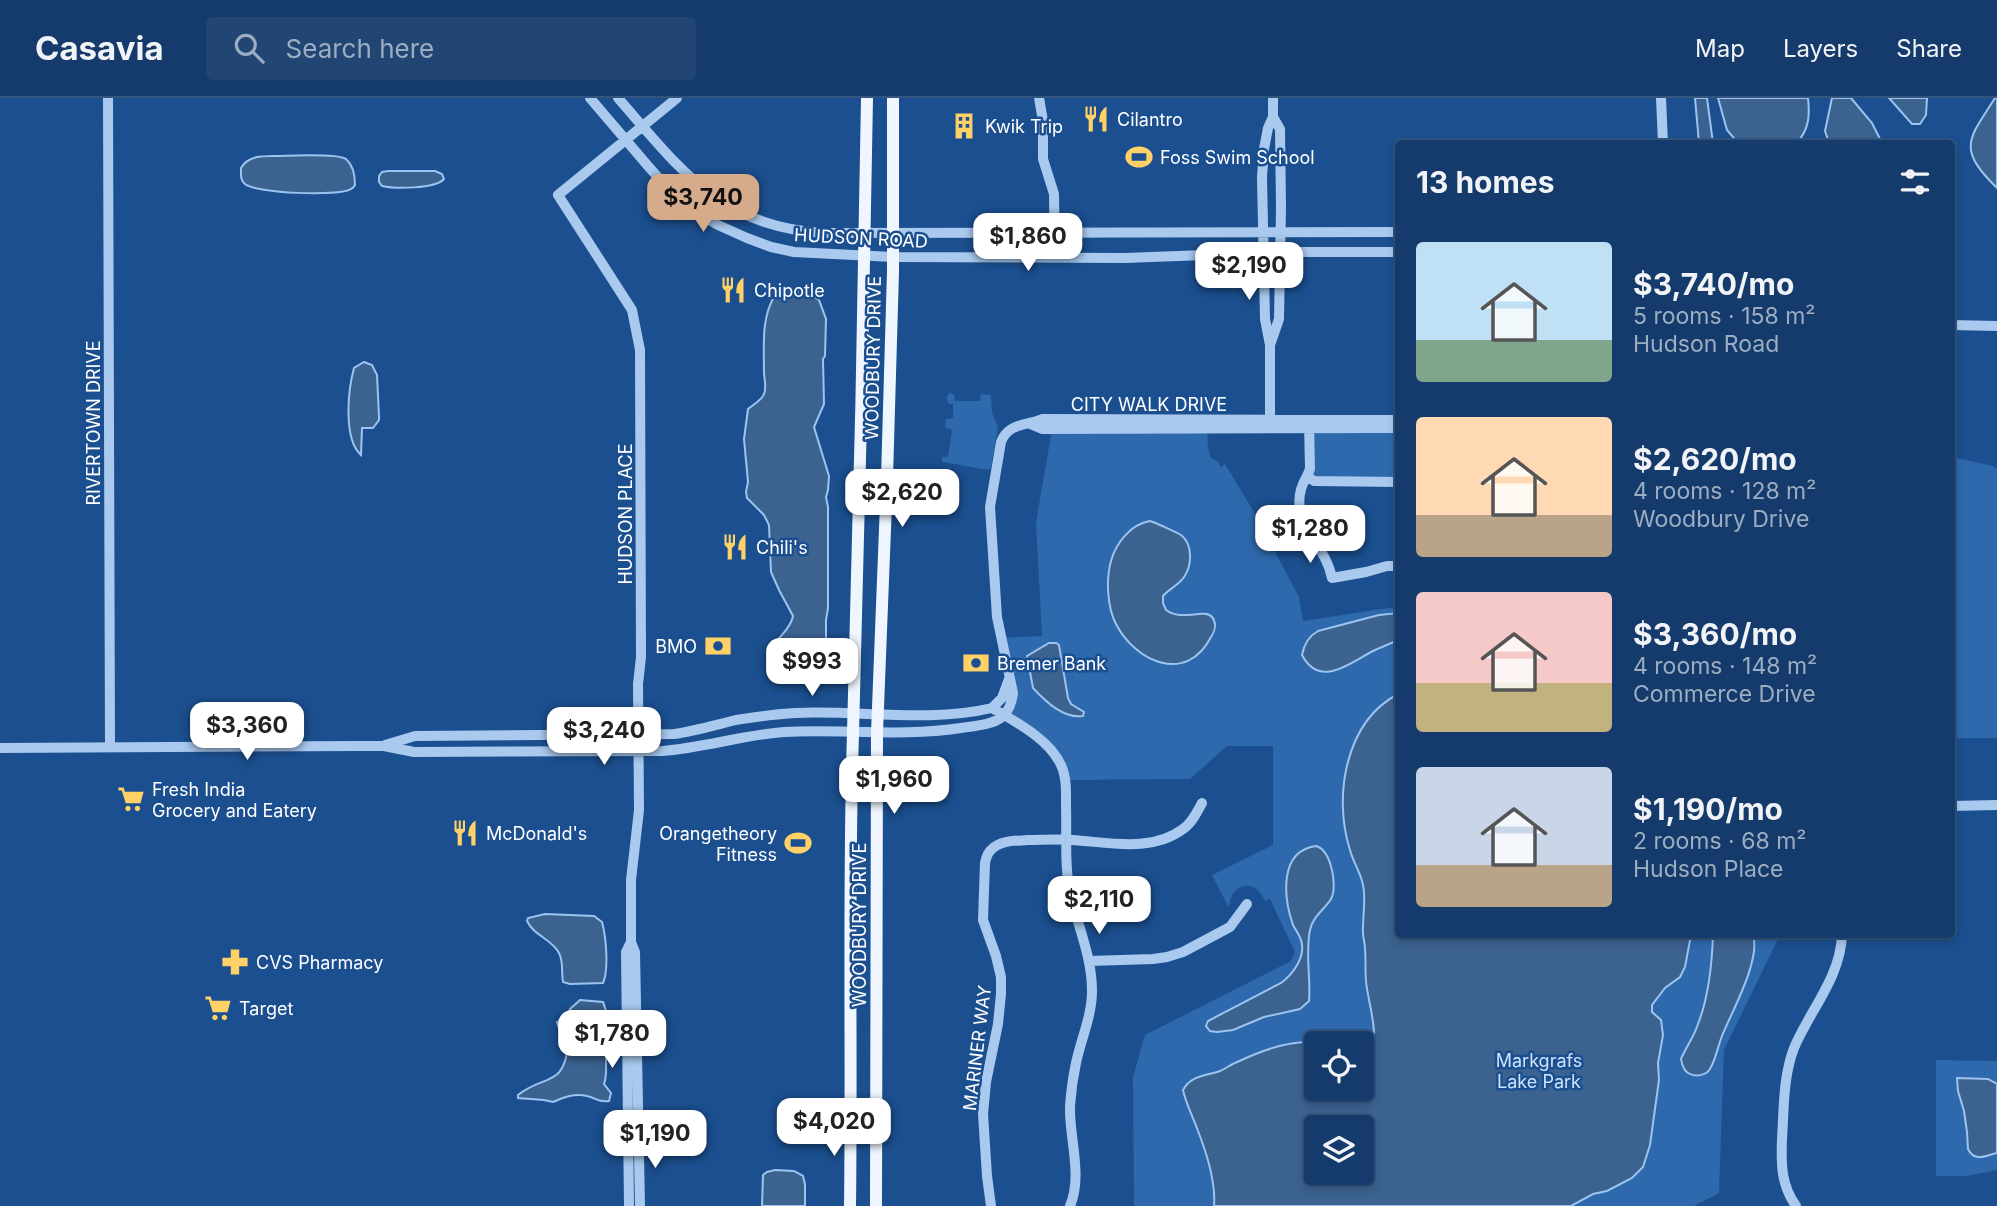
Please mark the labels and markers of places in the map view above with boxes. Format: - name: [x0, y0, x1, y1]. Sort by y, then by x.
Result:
- restaurant icon: Cilantro: [1081, 104, 1111, 134]
- place label: Cilantro: [1117, 109, 1183, 130]
- building icon: Kwik Trip: [949, 111, 979, 141]
- place label: Kwik Trip: [985, 116, 1063, 137]
- sports icon: Foss Swim School: [1124, 142, 1154, 172]
- place label: Foss Swim School: [1160, 147, 1315, 168]
- pin: $3,740: [646, 174, 760, 234]
- pin: $1,860: [971, 214, 1085, 273]
- pin: $2,190: [1192, 242, 1306, 302]
- restaurant icon: Chipotle: [718, 275, 748, 305]
- place label: Chipotle: [754, 280, 825, 301]
- pin: $2,620: [845, 470, 959, 529]
- pin: $1,280: [1253, 505, 1367, 565]
- restaurant icon: Chili's: [720, 532, 750, 562]
- place label: Chili's: [756, 537, 808, 558]
- bank icon: BMO: [703, 631, 733, 661]
- place label: BMO: [655, 636, 697, 657]
- pin: $993: [771, 638, 853, 698]
- bank icon: Bremer Bank: [961, 648, 991, 678]
- place label: Bremer Bank: [997, 653, 1106, 674]
- pin: $3,360: [190, 702, 304, 762]
- pin: $3,240: [547, 708, 661, 767]
- pin: $1,960: [837, 756, 951, 816]
- place label: Fresh India Grocery and Eatery: [152, 779, 317, 821]
- supermarket icon: Fresh India Grocery and Eatery: [116, 784, 146, 814]
- restaurant icon: McDonald's: [450, 818, 480, 848]
- place label: McDonald's: [486, 823, 587, 844]
- place label: Orangetheory Fitness: [659, 823, 777, 865]
- sports icon: Orangetheory Fitness: [783, 828, 813, 858]
- pin: $2,110: [1042, 876, 1156, 936]
- pharmacy icon: CVS Pharmacy: [220, 947, 250, 977]
- place label: CVS Pharmacy: [256, 952, 383, 973]
- supermarket icon: Target: [203, 993, 233, 1023]
- place label: Target: [239, 998, 293, 1019]
- pin: $1,780: [555, 1010, 669, 1070]
- pin: $4,020: [777, 1098, 891, 1158]
- pin: $1,190: [598, 1110, 712, 1170]

